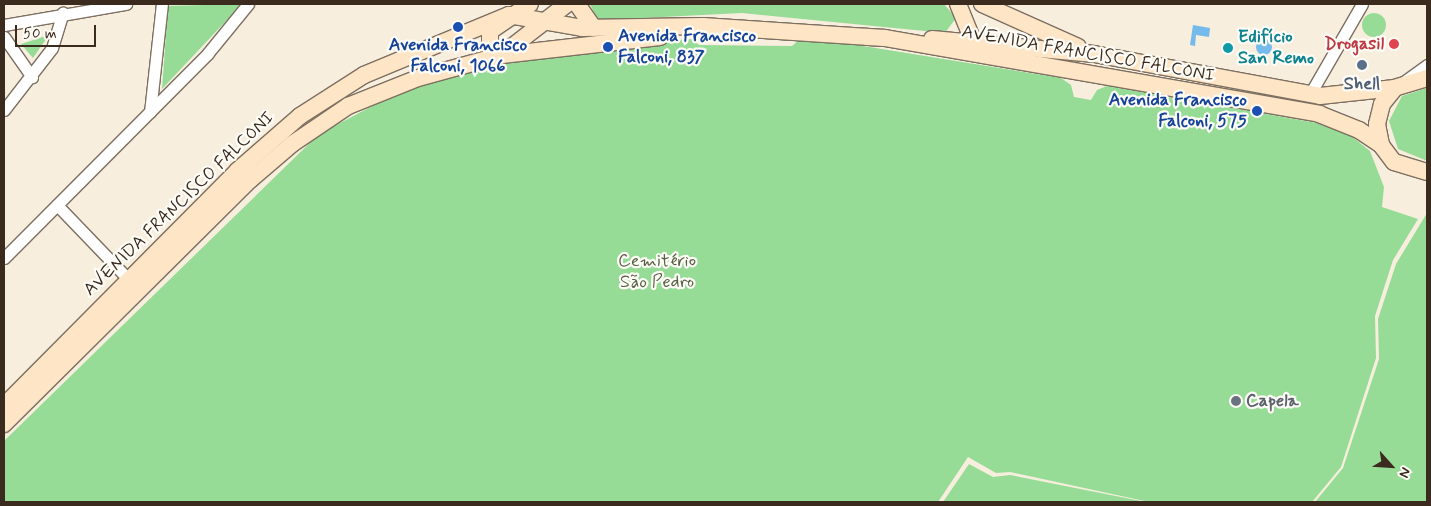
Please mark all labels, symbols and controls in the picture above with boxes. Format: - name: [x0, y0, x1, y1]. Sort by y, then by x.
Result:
- scale bar: [18, 15, 99, 47]
- marker: Avenida Francisco Falconi, 1066: [452, 21, 464, 33]
- street label: AVENIDA FRANCISCO FALCONI: [959, 21, 1217, 87]
- text: 50 m: [23, 24, 57, 44]
- place label: Avenida Francisco Falconi, 837: [618, 26, 757, 68]
- place label: Edifício San Remo: [1238, 27, 1316, 70]
- place label: Drogasil: [1324, 33, 1384, 55]
- place label: Avenida Francisco Falconi, 1066: [389, 35, 527, 78]
- marker: Drogasil: [1388, 38, 1400, 50]
- marker: Avenida Francisco Falconi, 837: [602, 41, 614, 53]
- marker: Edifício San Remo: [1222, 42, 1234, 54]
- marker: Shell: [1356, 59, 1368, 71]
- place label: Shell: [1344, 73, 1380, 95]
- place label: Avenida Francisco Falconi, 575: [1108, 90, 1247, 132]
- marker: Avenida Francisco Falconi, 575: [1251, 105, 1263, 117]
- street label: AVENIDA FRANCISCO FALCONI: [79, 107, 279, 301]
- park label: Cemitério São Pedro: [618, 251, 696, 294]
- place label: Capela: [1246, 390, 1298, 412]
- marker: Capela: [1230, 395, 1242, 407]
- north arrow: [1366, 441, 1416, 491]
- text: N: [1394, 464, 1415, 481]

